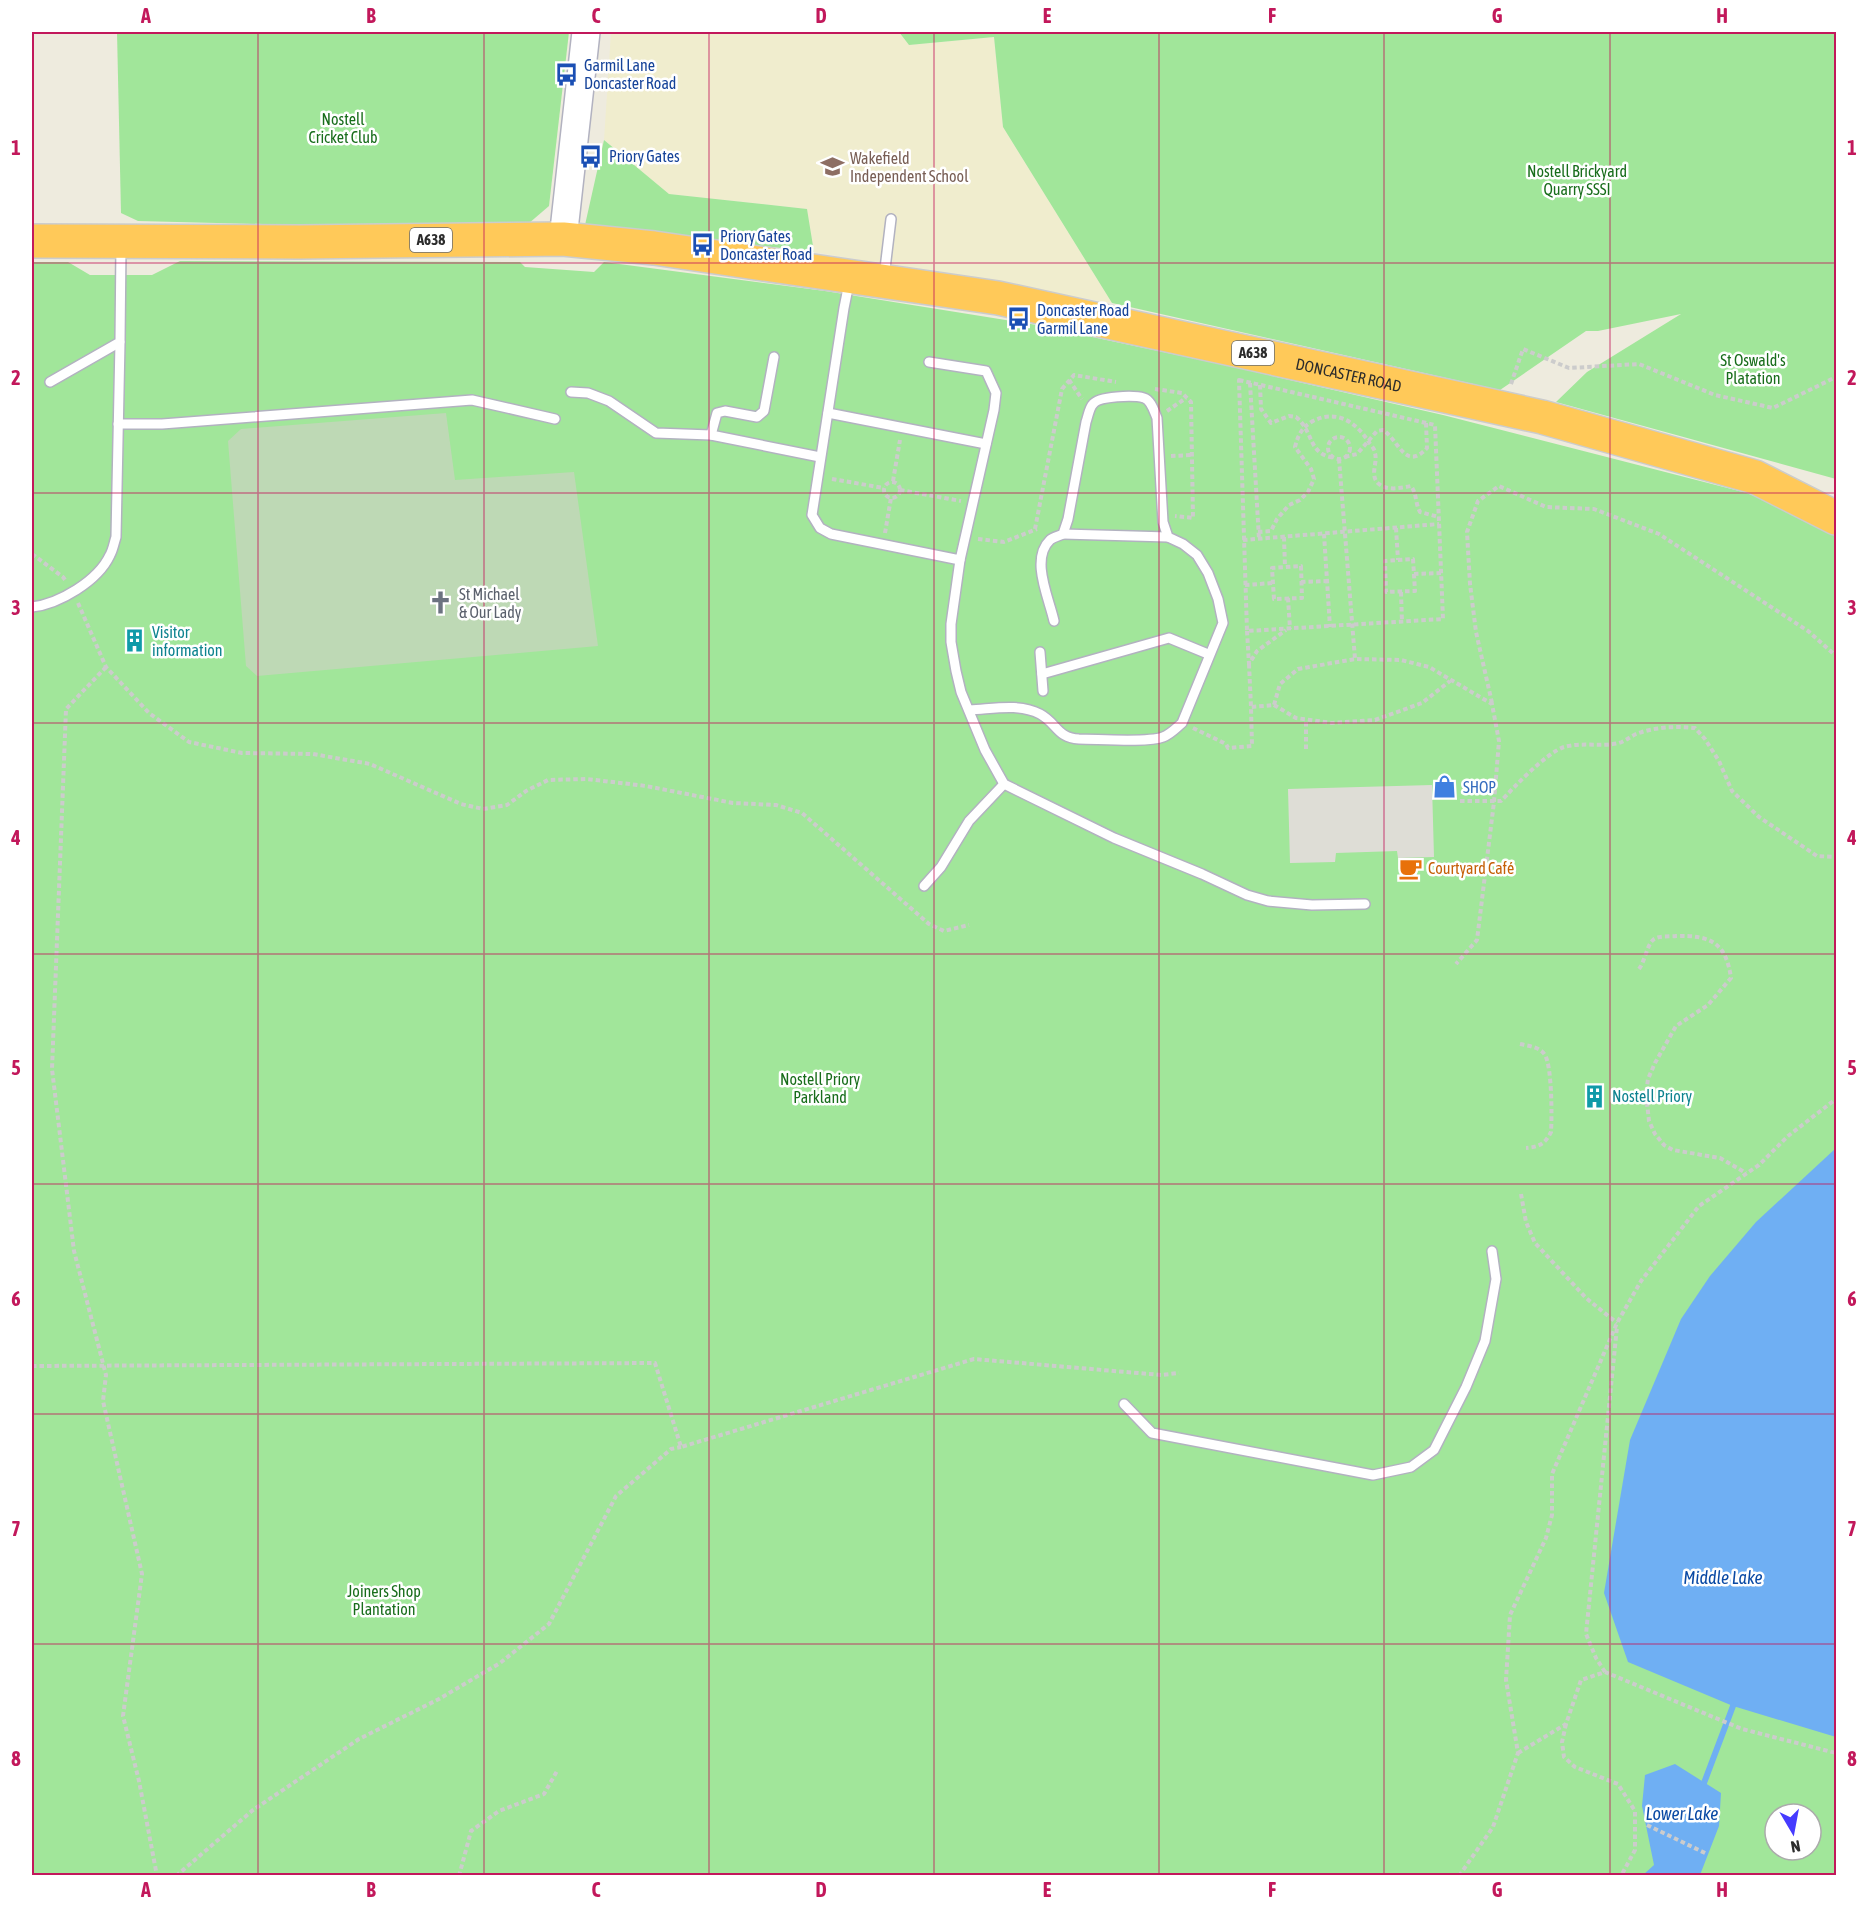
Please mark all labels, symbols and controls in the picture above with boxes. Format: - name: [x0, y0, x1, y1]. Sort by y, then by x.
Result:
- text: A: [140, 4, 151, 27]
- text: B: [366, 4, 376, 27]
- text: C: [592, 4, 601, 27]
- text: D: [815, 4, 827, 27]
- text: E: [1043, 4, 1052, 27]
- text: F: [1268, 4, 1276, 27]
- text: G: [1492, 4, 1503, 27]
- text: H: [1716, 4, 1728, 27]
- place label: Garmil Lane Doncaster Road: [584, 56, 676, 92]
- bus stop icon: Garmil Lane Doncaster Road: [553, 61, 579, 87]
- park label: Nostell Cricket Club: [308, 110, 378, 146]
- text: 1: [11, 136, 21, 159]
- text: 1: [1847, 136, 1857, 159]
- bus stop icon: Priory Gates: [578, 143, 604, 169]
- place label: Priory Gates: [609, 147, 680, 166]
- place label: Wakefield Independent School: [850, 149, 969, 186]
- school or university icon: Wakefield Independent School: [819, 154, 845, 180]
- park label: Nostell Brickyard Quarry SSSI: [1527, 162, 1627, 199]
- place label: Priory Gates Doncaster Road: [720, 227, 812, 263]
- road number: A638: [410, 228, 452, 252]
- bus stop icon: Priory Gates Doncaster Road: [689, 232, 715, 258]
- place label: Doncaster Road Garmil Lane: [1037, 301, 1129, 337]
- bus stop icon: Doncaster Road Garmil Lane: [1006, 306, 1032, 332]
- road number: A638: [1232, 341, 1274, 365]
- park label: St Oswald's Platation: [1720, 351, 1786, 387]
- street label: DONCASTER ROAD: [1294, 354, 1403, 395]
- text: 2: [11, 366, 21, 389]
- text: 2: [1847, 366, 1857, 389]
- place label: St Michael & Our Lady: [459, 585, 522, 622]
- church icon: St Michael & Our Lady: [428, 590, 454, 616]
- text: 3: [11, 596, 21, 619]
- text: 3: [1847, 596, 1857, 619]
- place label: Visitor information: [152, 623, 223, 659]
- building icon: Visitor information: [121, 628, 147, 654]
- shop icon: SHOP: [1432, 774, 1458, 800]
- place label: SHOP: [1463, 778, 1496, 796]
- text: 4: [10, 826, 21, 849]
- text: 4: [1846, 826, 1857, 849]
- cafe icon: Courtyard Café: [1397, 855, 1423, 881]
- place label: Courtyard Café: [1428, 859, 1514, 878]
- text: 5: [11, 1056, 21, 1079]
- text: 5: [1847, 1056, 1857, 1079]
- park label: Nostell Priory Parkland: [780, 1070, 860, 1106]
- building icon: Nostell Priory: [1581, 1083, 1607, 1109]
- place label: Nostell Priory: [1612, 1087, 1692, 1106]
- text: 6: [11, 1287, 21, 1310]
- text: 6: [1847, 1287, 1857, 1310]
- text: 7: [11, 1517, 21, 1540]
- text: 7: [1847, 1517, 1857, 1540]
- water label: Middle Lake: [1683, 1567, 1763, 1588]
- park label: Joiners Shop Plantation: [347, 1582, 421, 1618]
- text: 8: [11, 1747, 21, 1770]
- text: 8: [1847, 1747, 1857, 1770]
- north arrow: [1763, 1802, 1823, 1862]
- water label: Lower Lake: [1646, 1803, 1718, 1824]
- text: N: [1789, 1837, 1802, 1856]
- text: A: [140, 1878, 151, 1901]
- text: B: [366, 1878, 376, 1901]
- text: C: [592, 1878, 601, 1901]
- text: D: [815, 1878, 827, 1901]
- text: E: [1043, 1878, 1052, 1901]
- text: F: [1268, 1878, 1276, 1901]
- text: G: [1492, 1878, 1503, 1901]
- text: H: [1716, 1878, 1728, 1901]

